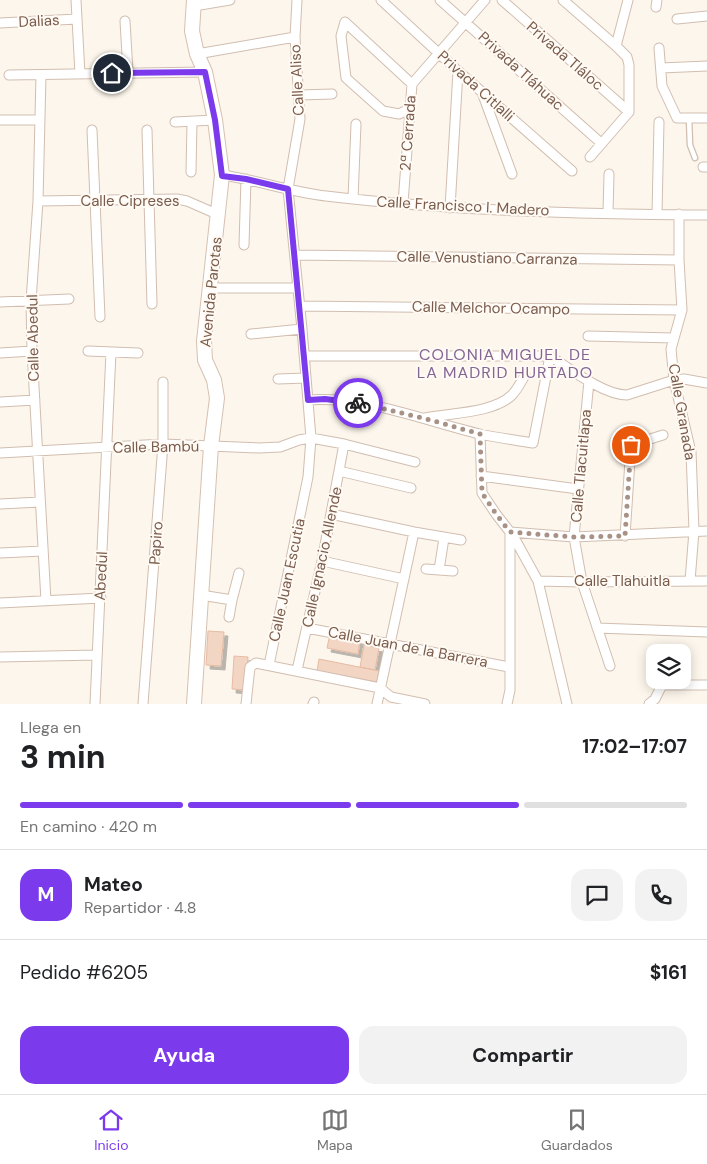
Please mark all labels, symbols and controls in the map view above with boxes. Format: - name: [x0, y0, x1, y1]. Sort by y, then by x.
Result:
- street label: Dalias: [18, 10, 60, 32]
- street label: Privada Tláloc: [522, 17, 608, 95]
- street label: Privada Tláhuac: [474, 27, 568, 115]
- street label: Calle Aliso: [285, 44, 309, 116]
- street label: Privada Citlalli: [433, 46, 519, 126]
- pin: [91, 52, 133, 94]
- icon: home: [98, 59, 126, 87]
- street label: 2ª Cerrada: [395, 94, 421, 172]
- street label: Calle Cipreses: [80, 191, 180, 211]
- street label: Calle Francisco I. Madero: [376, 191, 550, 221]
- street label: Avenida Parotas: [195, 236, 227, 348]
- street label: Calle Venustiano Carranza: [396, 246, 578, 270]
- street label: Calle Abedul: [22, 294, 44, 382]
- street label: Calle Melchor Ocampo: [412, 297, 570, 319]
- district label: COLONIA MIGUEL DE LA MADRID HURTADO: [417, 344, 593, 383]
- street label: Calle Granada: [664, 362, 700, 462]
- courier: [333, 378, 383, 428]
- icon: bike: [344, 389, 372, 417]
- street label: Calle Tlacuitlapa: [566, 408, 596, 524]
- pin: [610, 424, 652, 466]
- icon: bag: [617, 431, 645, 459]
- street label: Calle Bambú: [112, 436, 200, 458]
- street label: Calle Ignacio Allende: [297, 485, 347, 629]
- street label: Calle Juan Escutia: [264, 516, 310, 644]
- street label: Papiro: [145, 520, 168, 565]
- street label: Abedul: [90, 551, 112, 601]
- street label: Calle Tlahuitla: [574, 571, 670, 591]
- street label: Calle Juan de la Barrera: [326, 622, 490, 672]
- map controls: [646, 644, 691, 689]
- button: layers: [646, 644, 691, 689]
- text: Llega en: [20, 717, 81, 738]
- text: 17:02–17:07: [582, 734, 687, 759]
- text: 3 min: [20, 736, 105, 778]
- text: En camino · 420 m: [20, 816, 157, 837]
- button: chat: [571, 869, 623, 921]
- button: phone: [635, 869, 687, 921]
- text: Mateo: [84, 872, 143, 897]
- text: M: [38, 882, 54, 907]
- text: Repartidor · 4.8: [84, 897, 197, 918]
- text: Pedido #6205: [20, 960, 148, 985]
- text: $161: [650, 960, 687, 985]
- button: Ayuda: [20, 1026, 349, 1084]
- button: Compartir: [359, 1026, 687, 1084]
- tab: Inicio: [94, 1106, 129, 1154]
- tab: Mapa: [317, 1106, 353, 1154]
- tab: Guardados: [541, 1106, 613, 1154]

